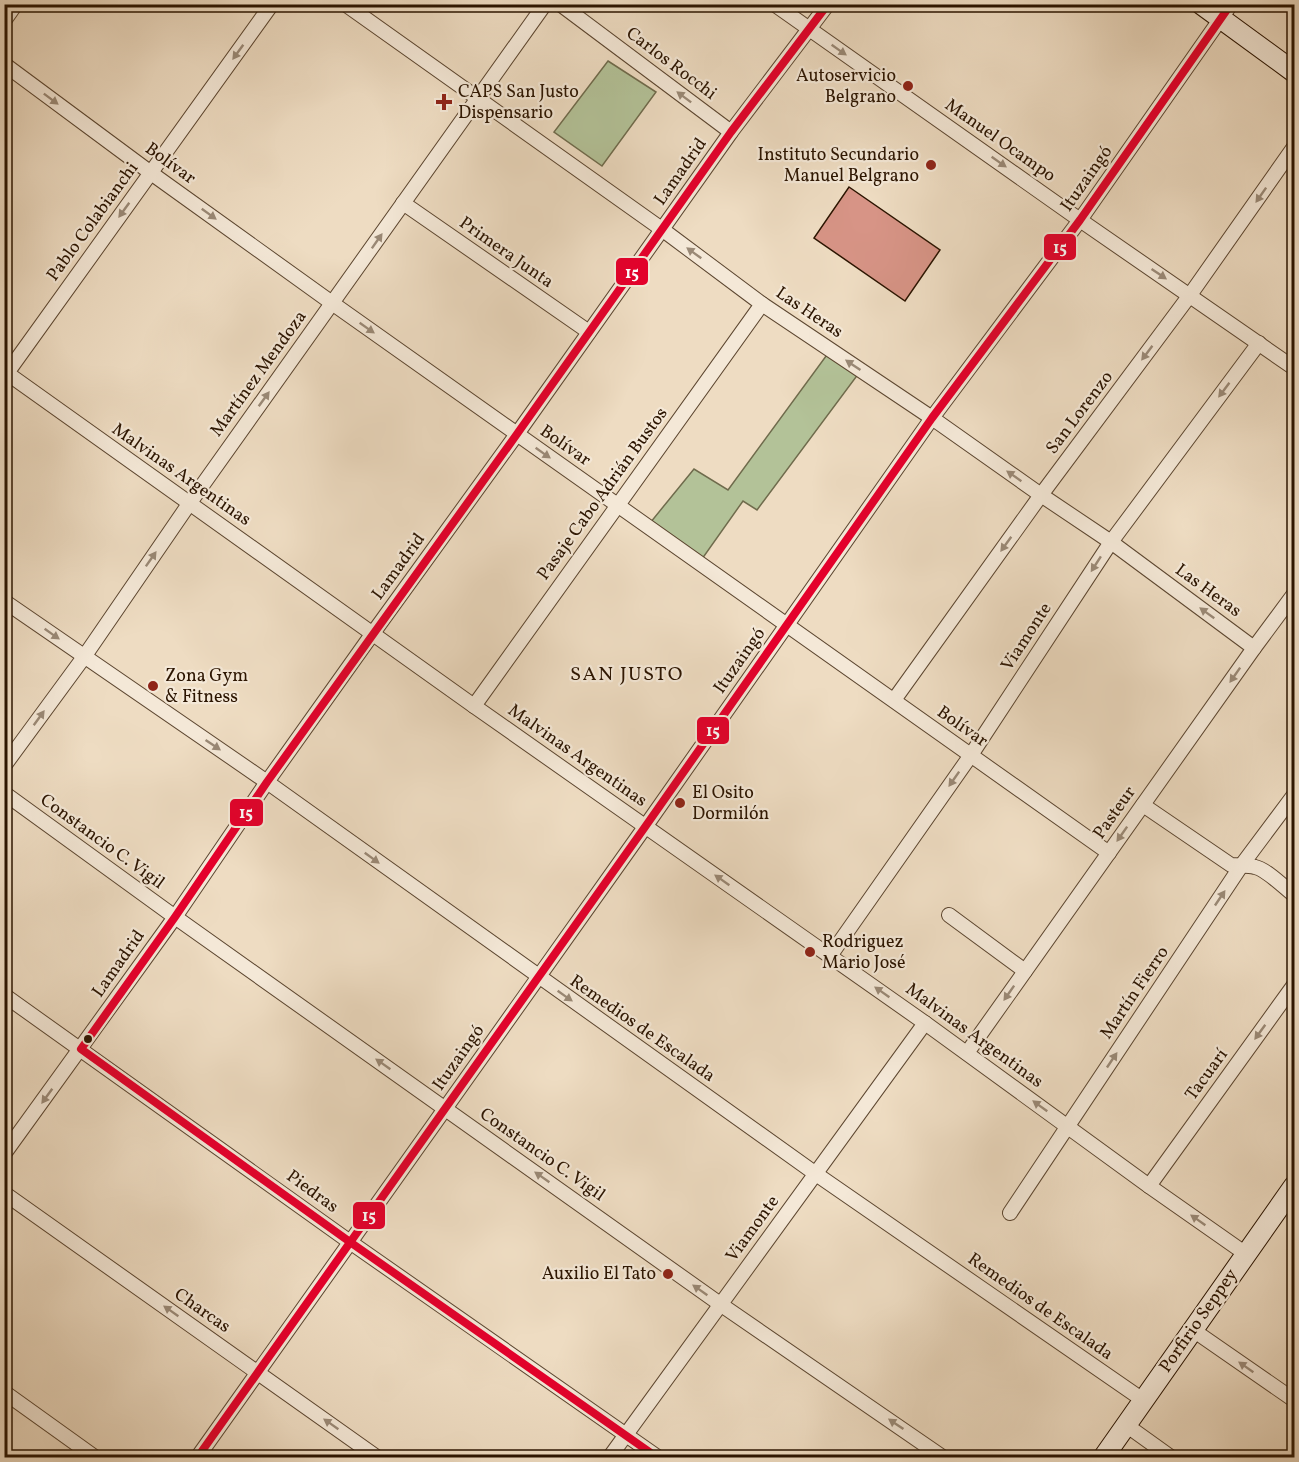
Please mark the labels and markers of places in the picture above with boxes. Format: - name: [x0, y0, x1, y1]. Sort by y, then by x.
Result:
- place label: Autoservicio Belgrano: [796, 64, 896, 110]
- marker: Autoservicio Belgrano: [901, 79, 915, 93]
- place label: CAPS San Justo Dispensario: [458, 80, 579, 126]
- marker: CAPS San Justo Dispensario: [435, 93, 453, 111]
- place label: Instituto Secundario Manuel Belgrano: [758, 143, 919, 189]
- marker: Instituto Secundario Manuel Belgrano: [924, 158, 938, 172]
- place label: Zona Gym & Fitness: [165, 664, 248, 710]
- marker: Zona Gym & Fitness: [146, 679, 160, 693]
- place label: El Osito Dormilón: [692, 781, 770, 827]
- marker: El Osito Dormilón: [673, 796, 687, 810]
- place label: Rodriguez Mario José: [822, 930, 906, 976]
- marker: Rodriguez Mario José: [803, 945, 817, 959]
- unlabelled marker: [82, 1033, 94, 1045]
- place label: Auxilio El Tato: [542, 1262, 656, 1287]
- marker: Auxilio El Tato: [661, 1267, 675, 1281]

